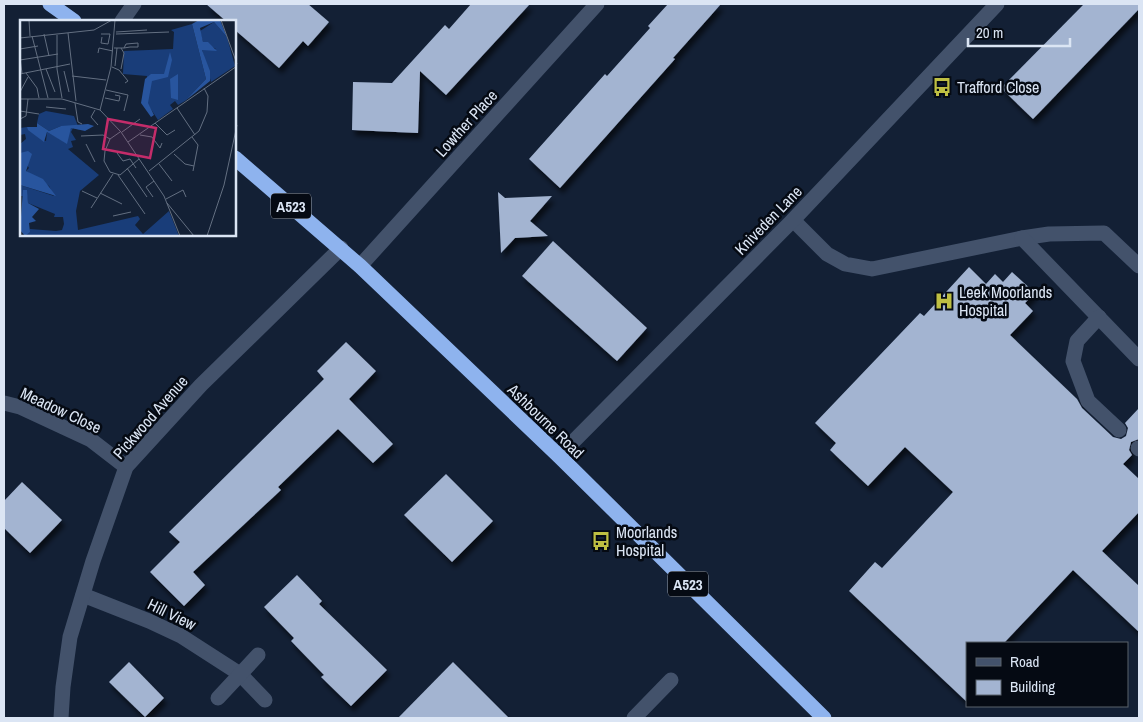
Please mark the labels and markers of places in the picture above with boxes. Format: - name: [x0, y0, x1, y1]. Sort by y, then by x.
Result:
- bus stop icon: Trafford Close: [931, 76, 953, 98]
- place label: Trafford Close: [957, 76, 1039, 98]
- place label: Leek Moorlands Hospital: [959, 281, 1052, 321]
- hospital icon: Leek Moorlands Hospital: [933, 290, 955, 312]
- place label: Moorlands Hospital: [616, 521, 677, 561]
- bus stop icon: Moorlands Hospital: [590, 530, 612, 552]

